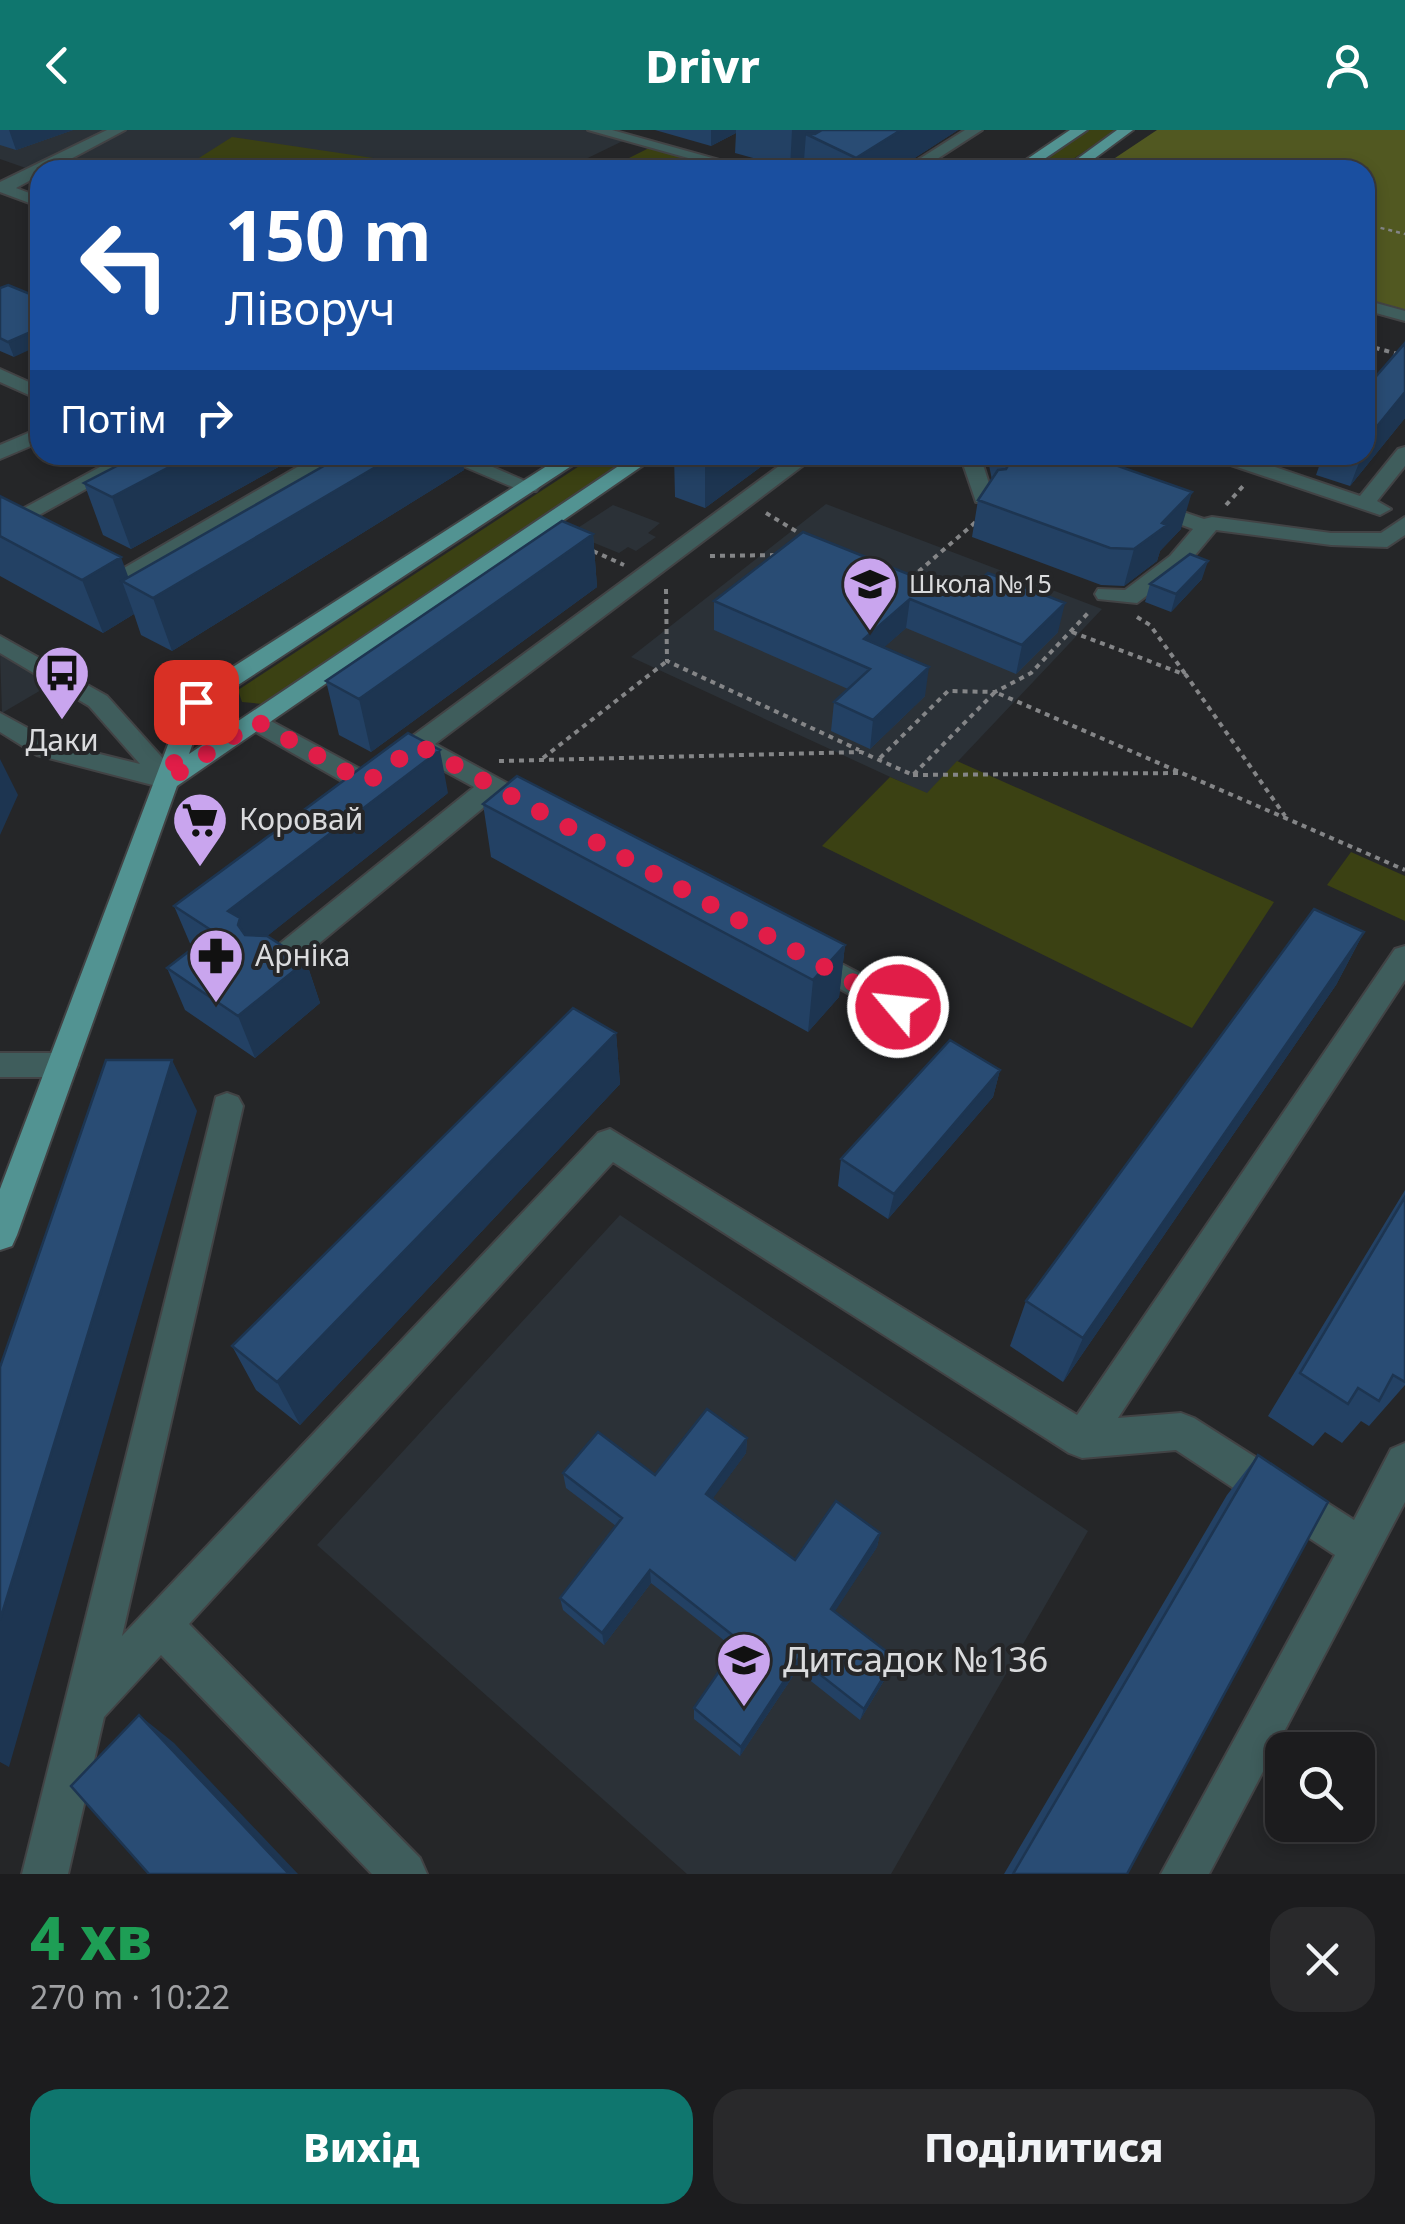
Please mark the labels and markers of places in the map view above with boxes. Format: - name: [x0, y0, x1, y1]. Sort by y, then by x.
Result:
- school or university icon: Школа №15: [840, 554, 900, 633]
- place label: Школа №15: [909, 566, 1052, 600]
- bus stop icon: Даки: [32, 643, 92, 722]
- pin: [154, 660, 239, 745]
- place label: Даки: [25, 719, 99, 760]
- supermarket icon: Коровай: [170, 790, 230, 869]
- place label: Коровай: [239, 798, 363, 839]
- pharmacy icon: Арніка: [186, 926, 246, 1005]
- place label: Арніка: [255, 934, 351, 975]
- school or university icon: Дитсадок №136: [714, 1630, 774, 1709]
- place label: Дитсадок №136: [783, 1635, 1048, 1682]

